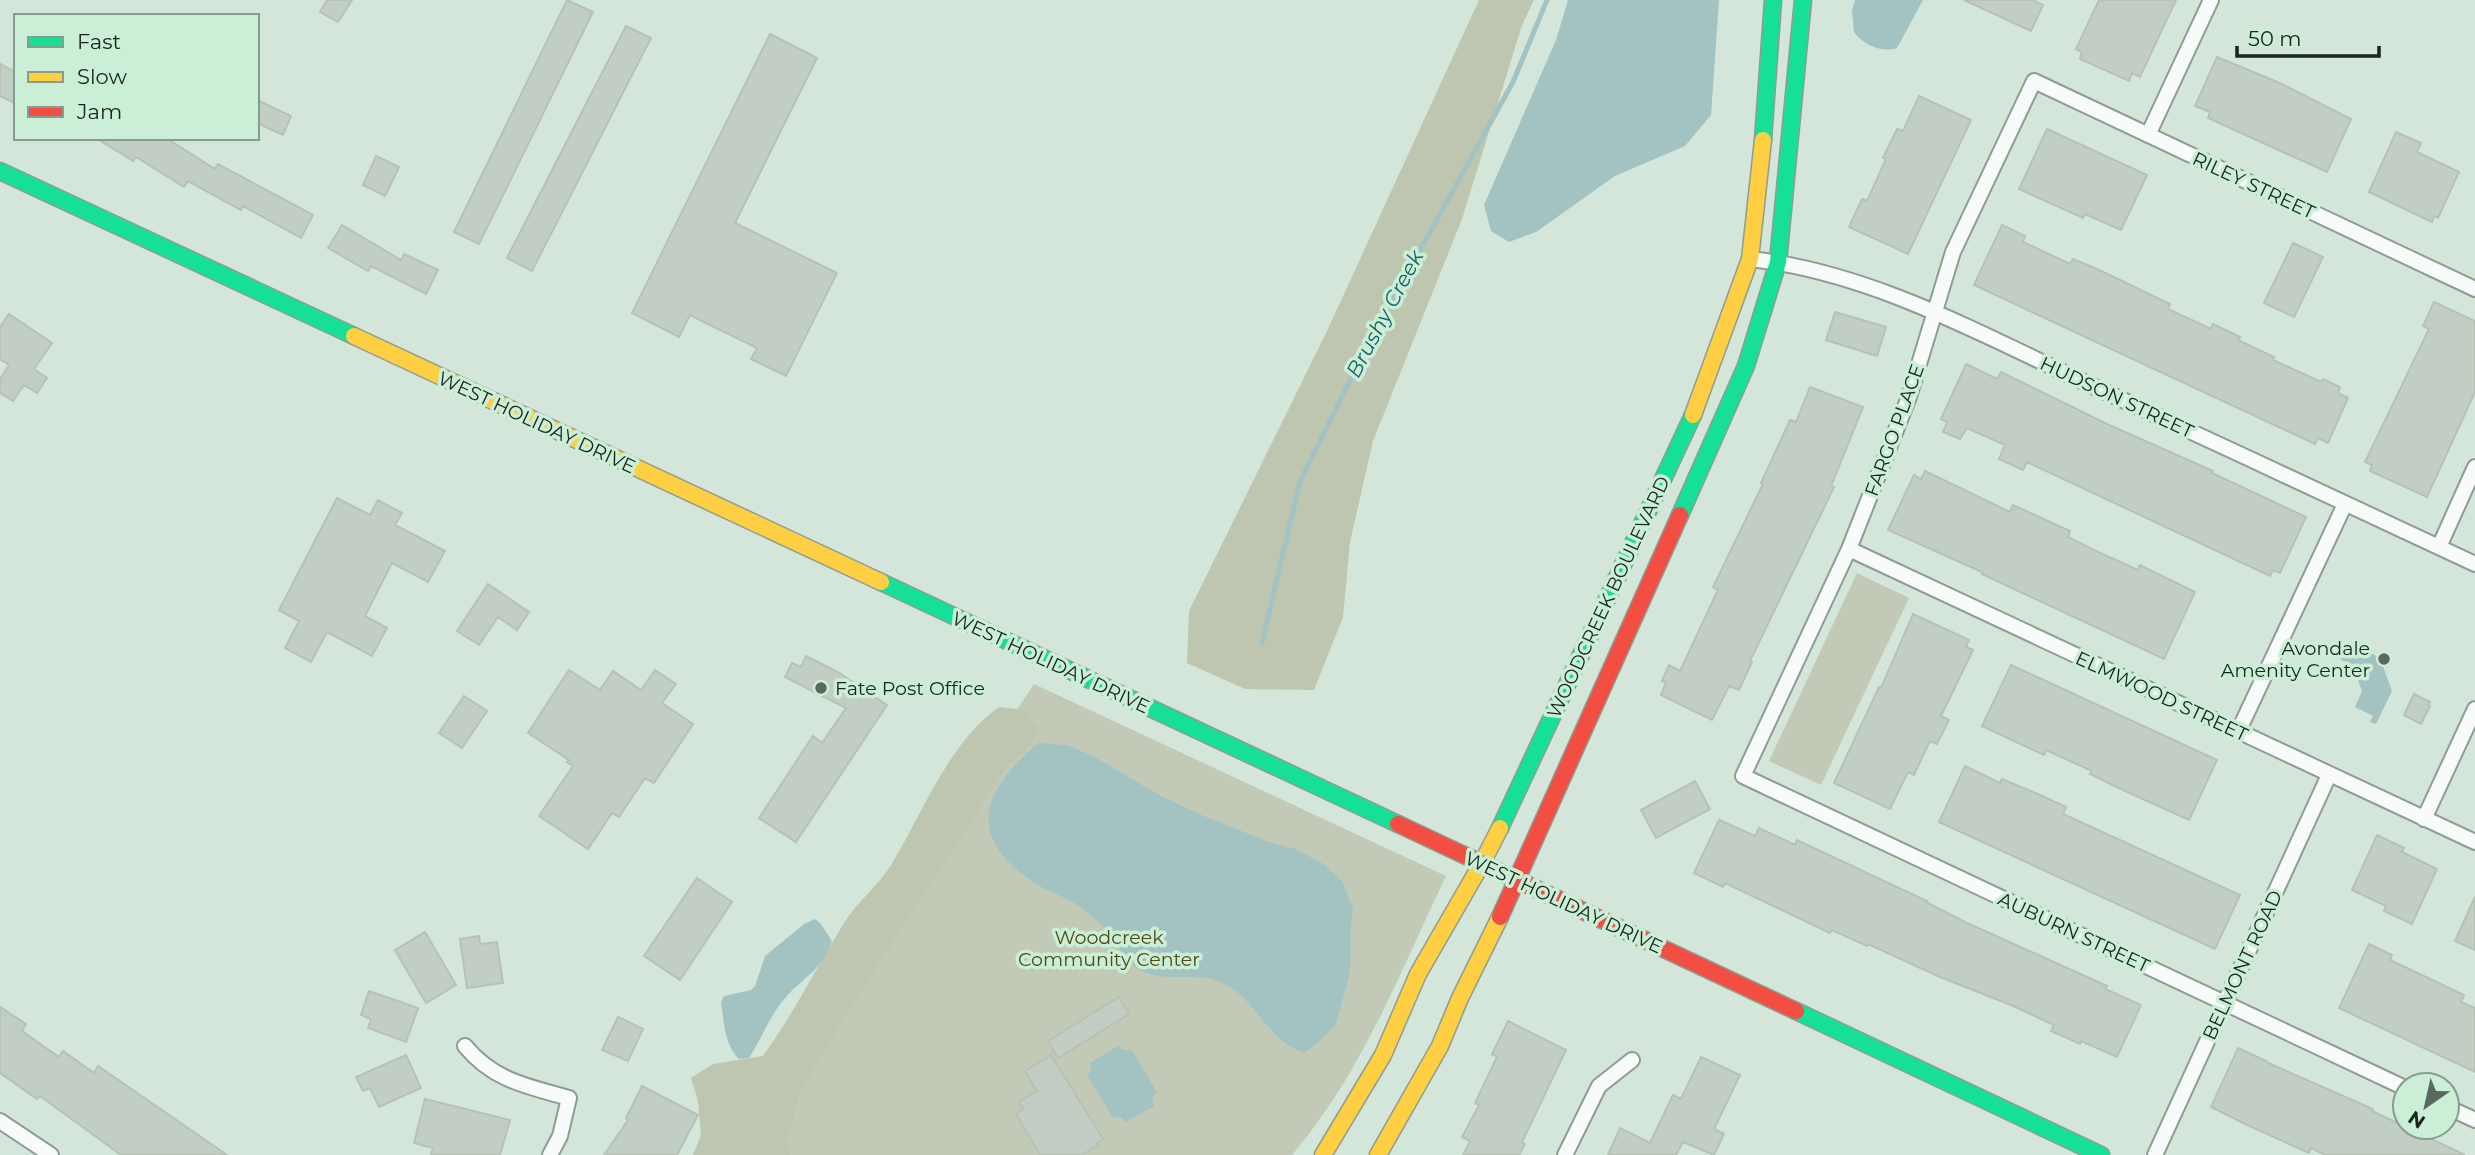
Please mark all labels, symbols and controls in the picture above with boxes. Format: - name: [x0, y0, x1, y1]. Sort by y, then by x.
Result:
- legend: [14, 14, 259, 140]
- scale bar: [2237, 14, 2379, 58]
- text: 50 m: [2248, 26, 2302, 51]
- text: Fast: [77, 29, 121, 54]
- text: Slow: [77, 64, 127, 89]
- text: Jam: [76, 99, 122, 124]
- street label: RILEY STREET: [2189, 147, 2319, 224]
- water label: Brushy Creek: [1341, 245, 1429, 382]
- street label: HUDSON STREET: [2036, 352, 2197, 443]
- street label: FARGO PLACE: [1860, 361, 1929, 499]
- street label: WEST HOLIDAY DRIVE: [434, 367, 639, 478]
- street label: WOODCREEK BOULEVARD: [1542, 473, 1675, 722]
- street label: WEST HOLIDAY DRIVE: [948, 607, 1153, 718]
- place label: Avondale Amenity Center: [2221, 637, 2370, 682]
- street label: ELMWOOD STREET: [2072, 646, 2252, 747]
- marker: Avondale Amenity Center: [2376, 651, 2392, 667]
- place label: Fate Post Office: [835, 677, 985, 700]
- marker: Fate Post Office: [813, 680, 829, 696]
- street label: WEST HOLIDAY DRIVE: [1461, 847, 1666, 958]
- street label: AUBURN STREET: [1994, 887, 2153, 978]
- street label: BELMONT ROAD: [2198, 887, 2287, 1044]
- park label: Woodcreek Community Center: [1018, 926, 1200, 971]
- north arrow: [2391, 1071, 2461, 1141]
- text: N: [2404, 1106, 2430, 1134]

